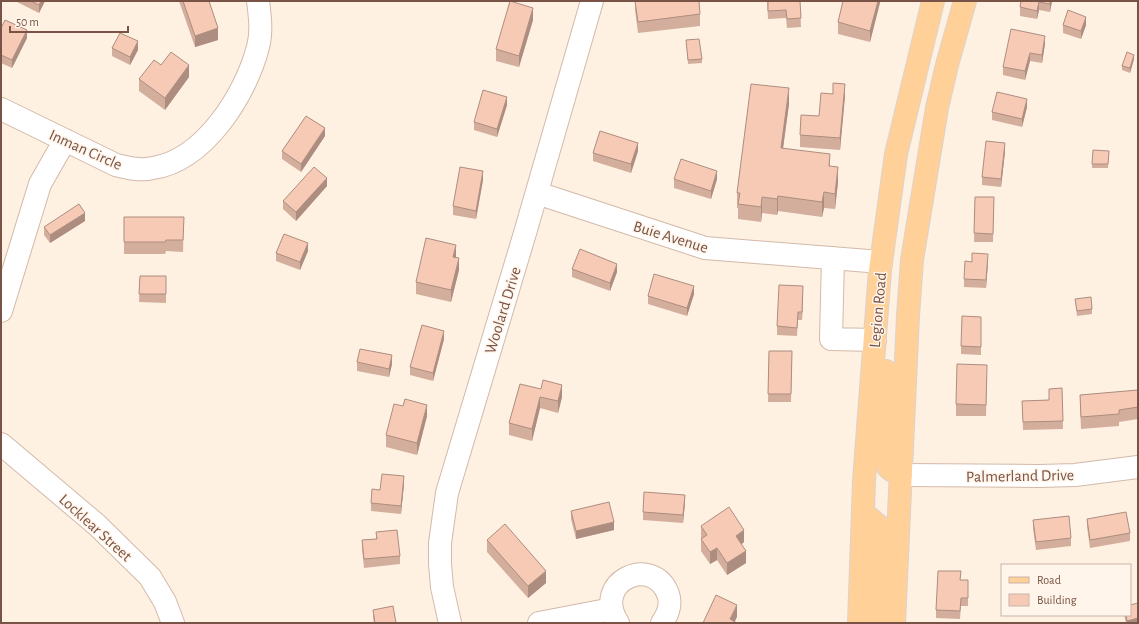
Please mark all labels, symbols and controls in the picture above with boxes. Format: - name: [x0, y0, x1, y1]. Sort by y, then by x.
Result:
- scale bar: [10, 8, 128, 34]
- text: 50 m: [16, 16, 39, 28]
- street label: Inman Circle: [47, 127, 124, 173]
- street label: Buie Avenue: [631, 218, 710, 256]
- street label: Woolard Drive: [482, 265, 524, 356]
- street label: Legion Road: [867, 272, 889, 349]
- street label: Palmerland Drive: [966, 467, 1074, 485]
- street label: Locklear Street: [56, 491, 135, 564]
- legend: [1001, 564, 1131, 616]
- text: Road: [1037, 574, 1061, 586]
- text: Building: [1037, 594, 1077, 606]

